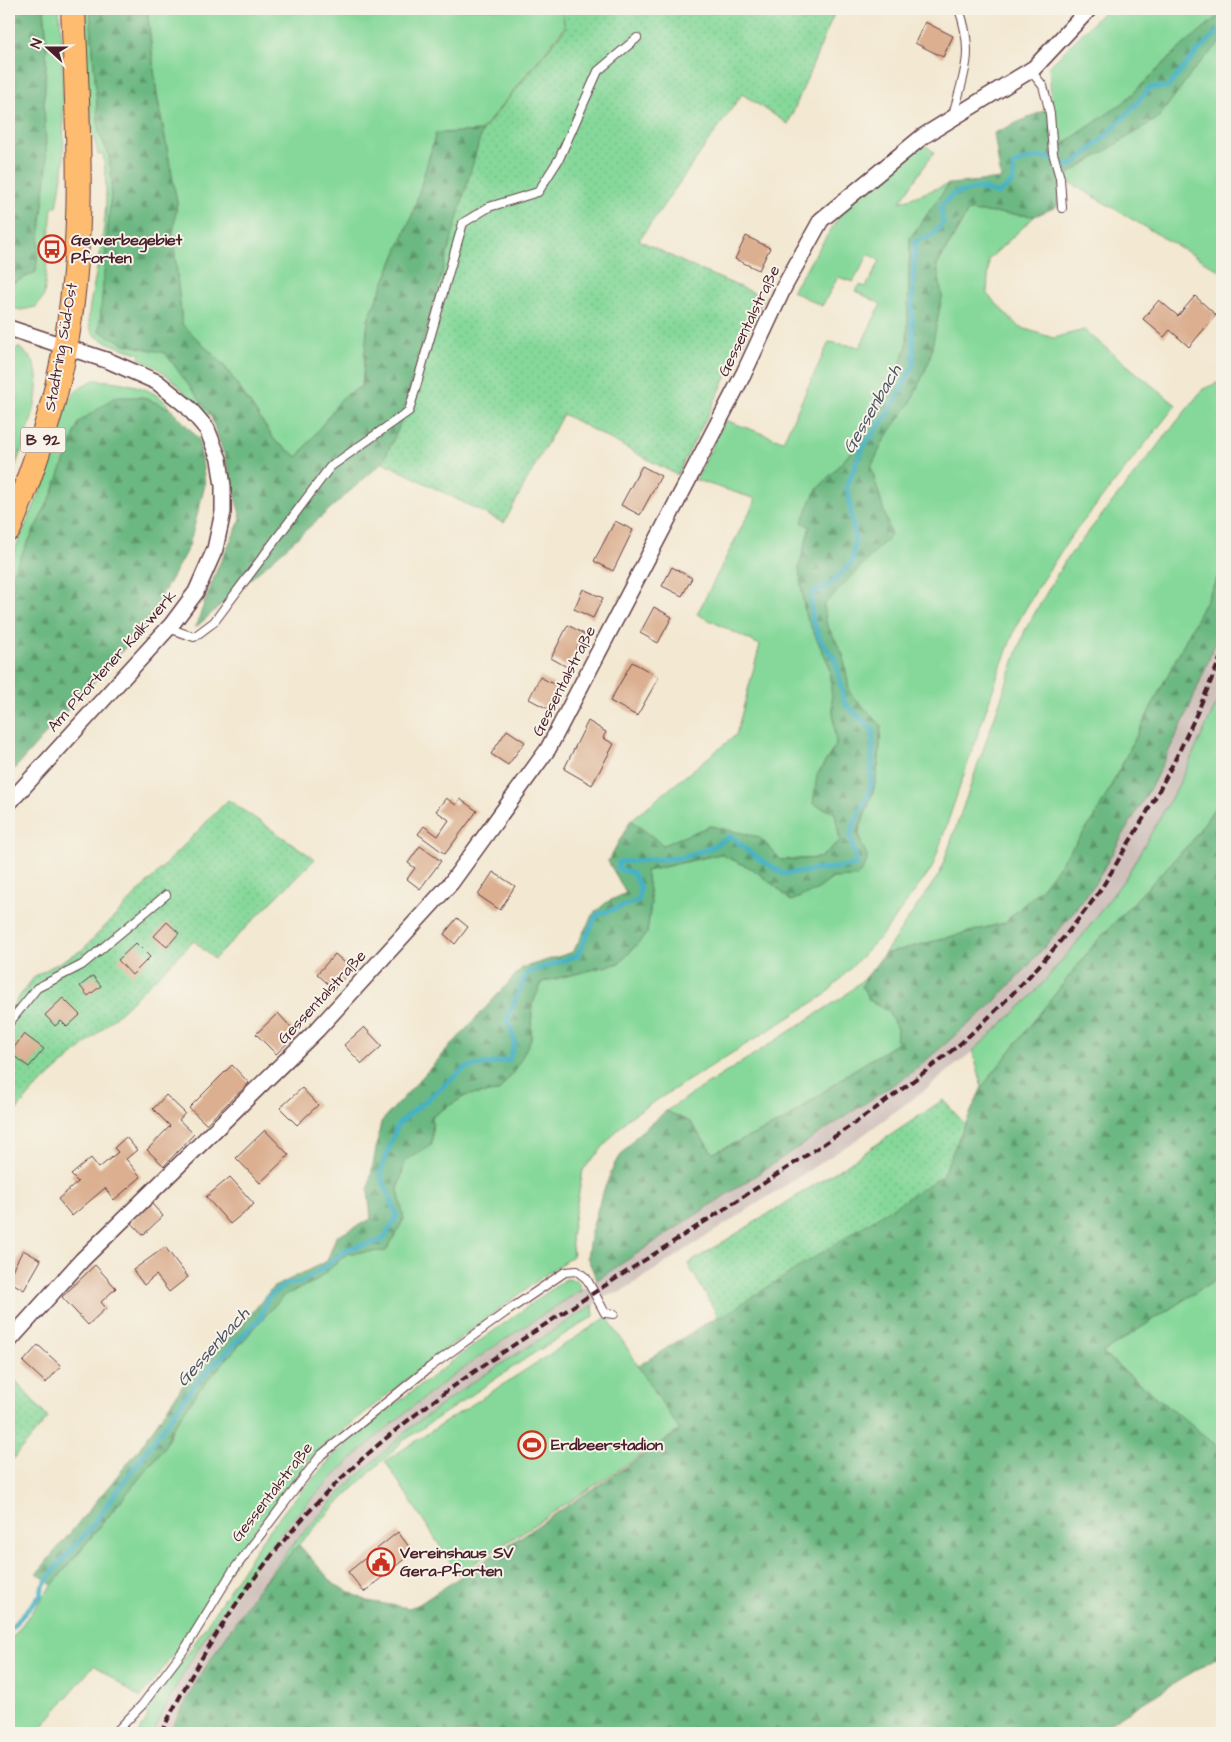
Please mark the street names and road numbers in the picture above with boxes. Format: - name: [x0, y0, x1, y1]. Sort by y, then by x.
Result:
- street label: Gessentalstraße: [713, 261, 786, 380]
- street label: Stadtring Süd-Ost: [39, 280, 84, 413]
- road number: B 92: [20, 428, 66, 452]
- street label: Am Pfortener Kalkwerk: [42, 585, 182, 737]
- street label: Gessentalstraße: [527, 622, 601, 740]
- street label: Gessentalstraße: [273, 945, 372, 1049]
- street label: Gessentalstraße: [226, 1437, 318, 1546]

